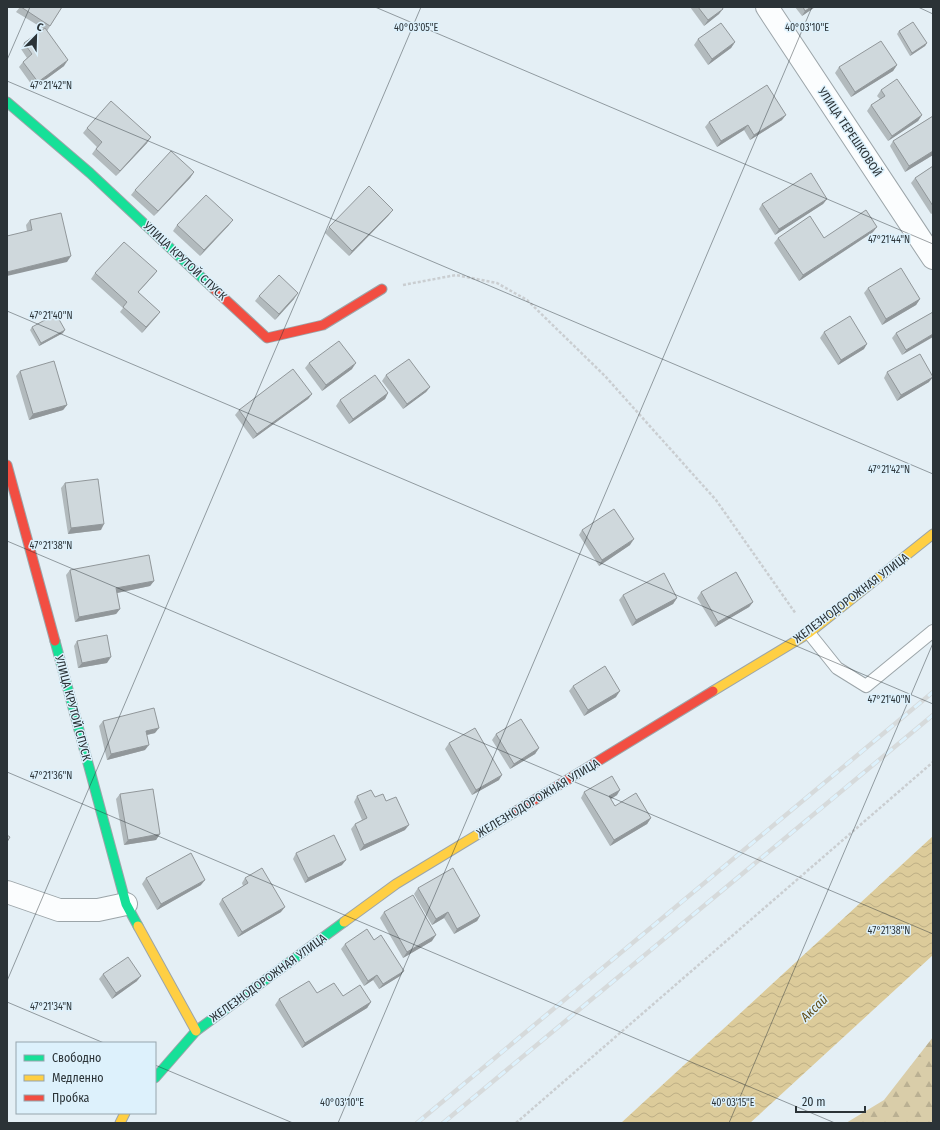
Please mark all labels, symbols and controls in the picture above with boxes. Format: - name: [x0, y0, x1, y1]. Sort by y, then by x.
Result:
- north arrow: [16, 16, 56, 56]
- text: С: [35, 20, 45, 34]
- text: 40°03'05"E: [394, 22, 438, 34]
- text: 40°03'10"E: [785, 22, 829, 34]
- text: 47°21'42"N: [30, 80, 72, 92]
- street label: УЛИЦА ТЕРЕШКОВОЙ: [814, 83, 886, 179]
- street label: УЛИЦА КРУТОЙ СПУСК: [140, 217, 231, 304]
- text: 47°21'44"N: [868, 234, 910, 246]
- text: 47°21'40"N: [30, 310, 73, 322]
- text: 47°21'42"N: [868, 464, 910, 476]
- text: 47°21'38"N: [30, 540, 72, 552]
- street label: ЖЕЛЕЗНОДОРОЖНАЯ УЛИЦА: [791, 550, 912, 646]
- street label: УЛИЦА КРУТОЙ СПУСК: [52, 652, 95, 763]
- text: 47°21'40"N: [868, 694, 911, 706]
- street label: ЖЕЛЕЗНОДОРОЖНАЯ УЛИЦА: [474, 755, 602, 840]
- text: 47°21'36"N: [30, 770, 72, 782]
- text: 47°21'38"N: [868, 925, 910, 937]
- street label: ЖЕЛЕЗНОДОРОЖНАЯ УЛИЦА: [207, 931, 330, 1025]
- water label: Аксай: [797, 991, 831, 1025]
- text: 47°21'34"N: [30, 1001, 72, 1013]
- legend: [16, 1042, 156, 1114]
- text: Свободно: [52, 1051, 101, 1065]
- text: Медленно: [52, 1071, 104, 1085]
- scale bar: [796, 1088, 865, 1114]
- text: Пробка: [52, 1091, 90, 1105]
- text: 20 m: [802, 1095, 826, 1109]
- text: 40°03'10"E: [320, 1097, 364, 1109]
- text: 40°03'15"E: [711, 1097, 755, 1109]

